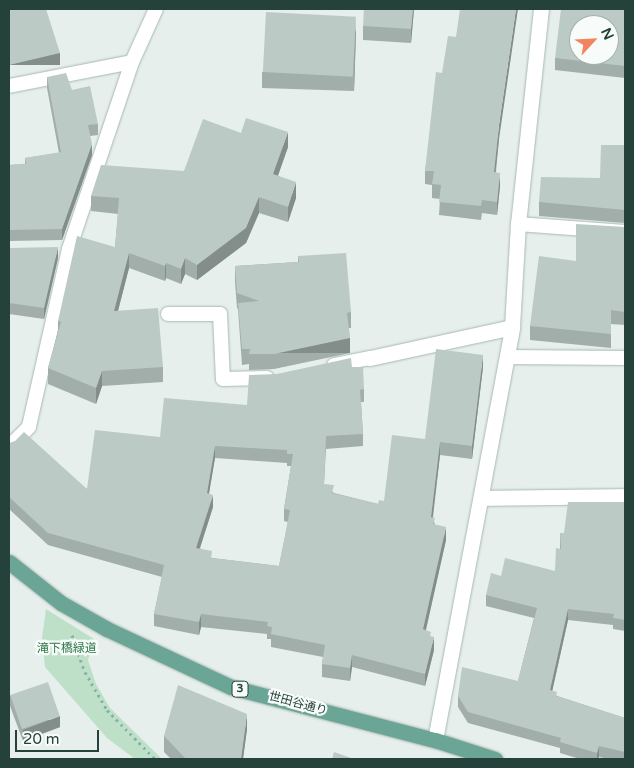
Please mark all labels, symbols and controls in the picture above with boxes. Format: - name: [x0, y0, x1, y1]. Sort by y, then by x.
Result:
- north arrow: [569, 15, 619, 65]
- text: N: [597, 25, 617, 43]
- park label: 滝下橋緑道: [37, 642, 97, 656]
- road number: 3: [231, 681, 249, 698]
- street label: 世田谷通り: [267, 689, 329, 719]
- scale bar: [18, 720, 101, 752]
- text: 20 m: [23, 730, 60, 748]

